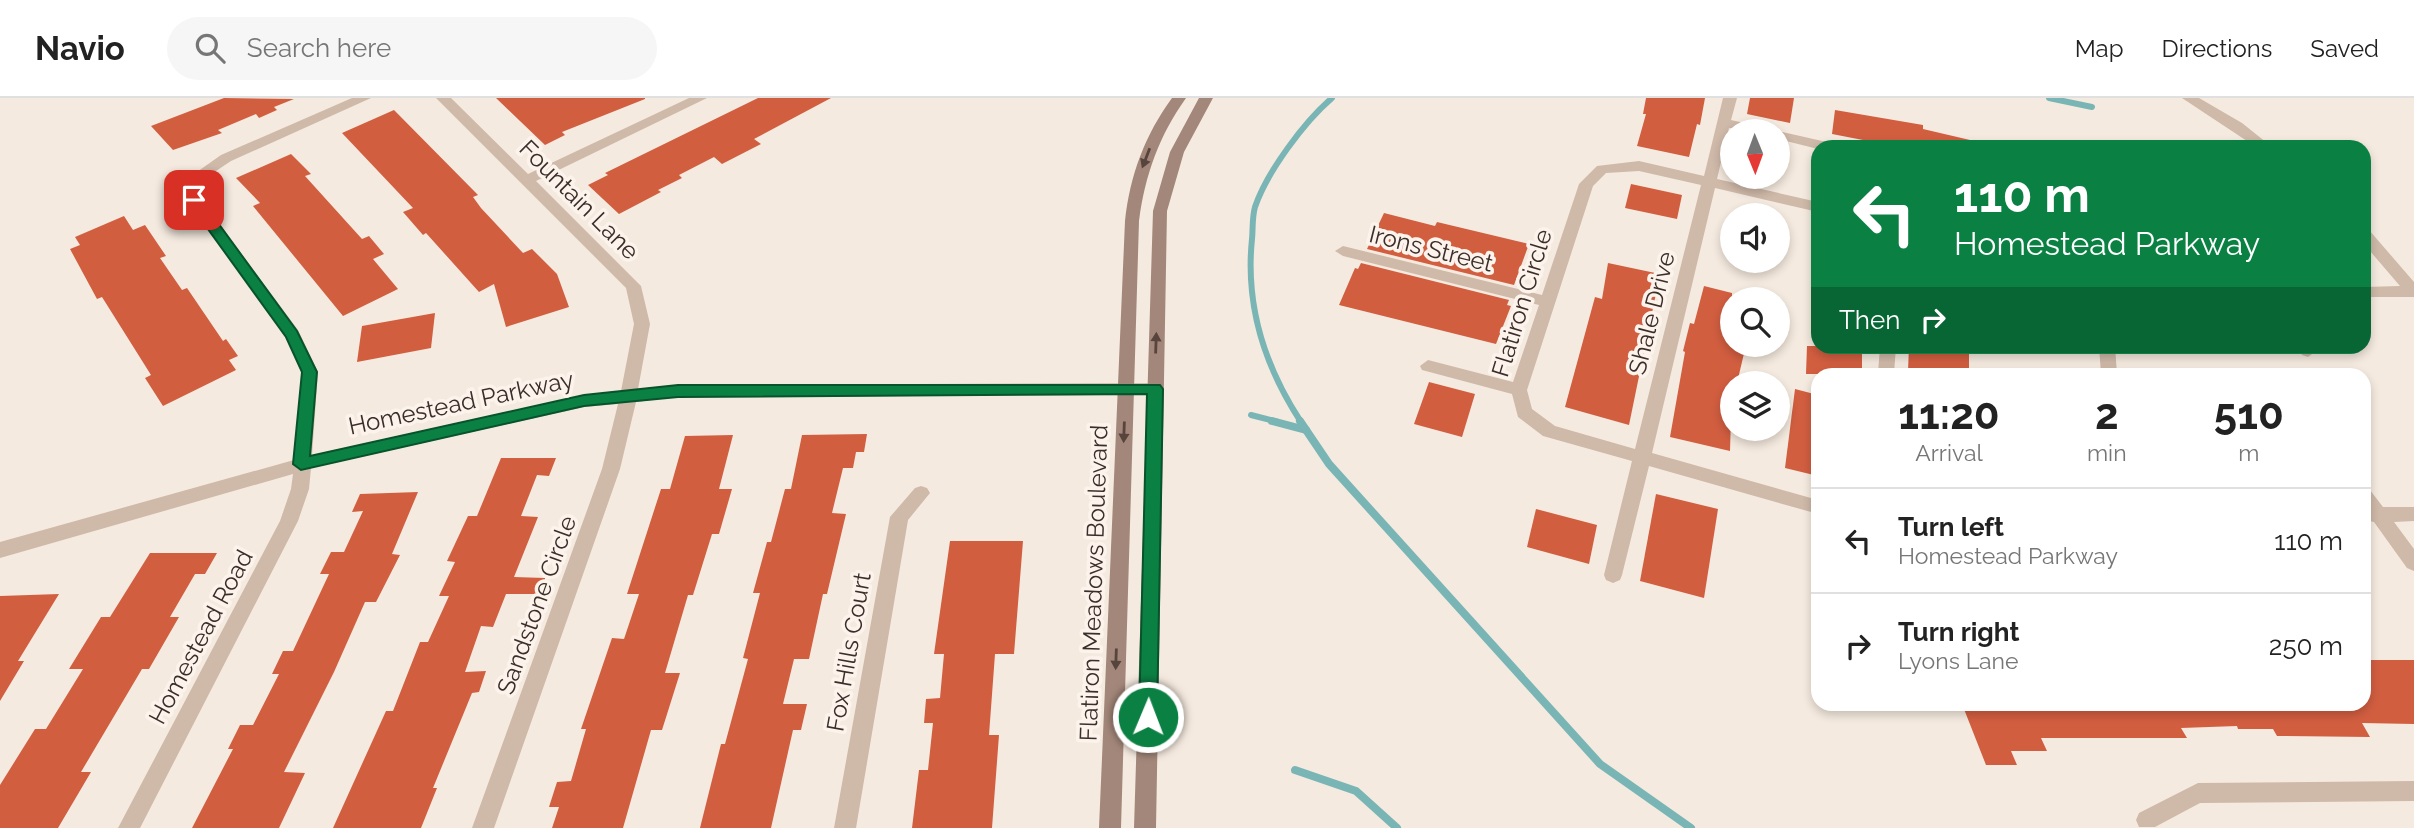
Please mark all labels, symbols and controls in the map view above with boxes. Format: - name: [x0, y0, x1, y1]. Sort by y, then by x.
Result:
- search box: [167, 17, 657, 80]
- text: Navio: [35, 29, 125, 68]
- icon: search: [191, 29, 229, 67]
- text: Search here: [247, 33, 391, 63]
- text: Map: [2075, 34, 2124, 63]
- text: Directions: [2162, 34, 2272, 63]
- text: Saved: [2310, 34, 2379, 63]
- north arrow: [1720, 119, 1790, 189]
- map controls: [1720, 119, 1790, 441]
- street label: Fountain Lane: [513, 134, 645, 266]
- one-way arrow: [1141, 147, 1152, 168]
- text: 110 m: [1954, 166, 2090, 223]
- icon: left: [1839, 168, 1930, 259]
- pin: [164, 170, 224, 230]
- icon: arrive: [175, 181, 213, 219]
- button: sound: [1720, 203, 1790, 273]
- street label: Irons Street: [1366, 219, 1496, 278]
- text: Homestead Parkway: [1954, 225, 2260, 262]
- street label: Flatiron Circle: [1485, 226, 1558, 380]
- street label: Shale Drive: [1622, 248, 1681, 377]
- button: search: [1720, 287, 1790, 357]
- icon: right: [1914, 301, 1952, 339]
- text: Then: [1839, 305, 1900, 335]
- one-way arrow: [1151, 332, 1162, 354]
- street label: Homestead Parkway: [346, 364, 576, 441]
- button: layers: [1720, 371, 1790, 441]
- text: 11:20: [1898, 390, 2000, 439]
- text: 2: [2095, 390, 2119, 439]
- text: 510: [2214, 390, 2284, 439]
- one-way arrow: [1119, 421, 1130, 443]
- street label: Flatiron Meadows Boulevard: [1073, 424, 1114, 742]
- text: Arrival: [1915, 439, 1983, 466]
- text: min: [2087, 439, 2127, 466]
- text: m: [2238, 439, 2259, 466]
- street label: Sandstone Circle: [491, 512, 582, 698]
- text: Turn left: [1898, 512, 2004, 542]
- icon: left: [1839, 522, 1877, 560]
- text: 110 m: [2274, 526, 2343, 556]
- text: Homestead Parkway: [1898, 542, 2118, 569]
- street label: Homestead Road: [142, 545, 259, 729]
- street label: Fox Hills Court: [820, 570, 877, 733]
- text: Turn right: [1898, 617, 2019, 647]
- icon: right: [1839, 627, 1877, 665]
- text: 250 m: [2269, 631, 2343, 661]
- text: Lyons Lane: [1898, 647, 2019, 674]
- one-way arrow: [1110, 649, 1121, 671]
- position arrow: [1111, 680, 1185, 754]

